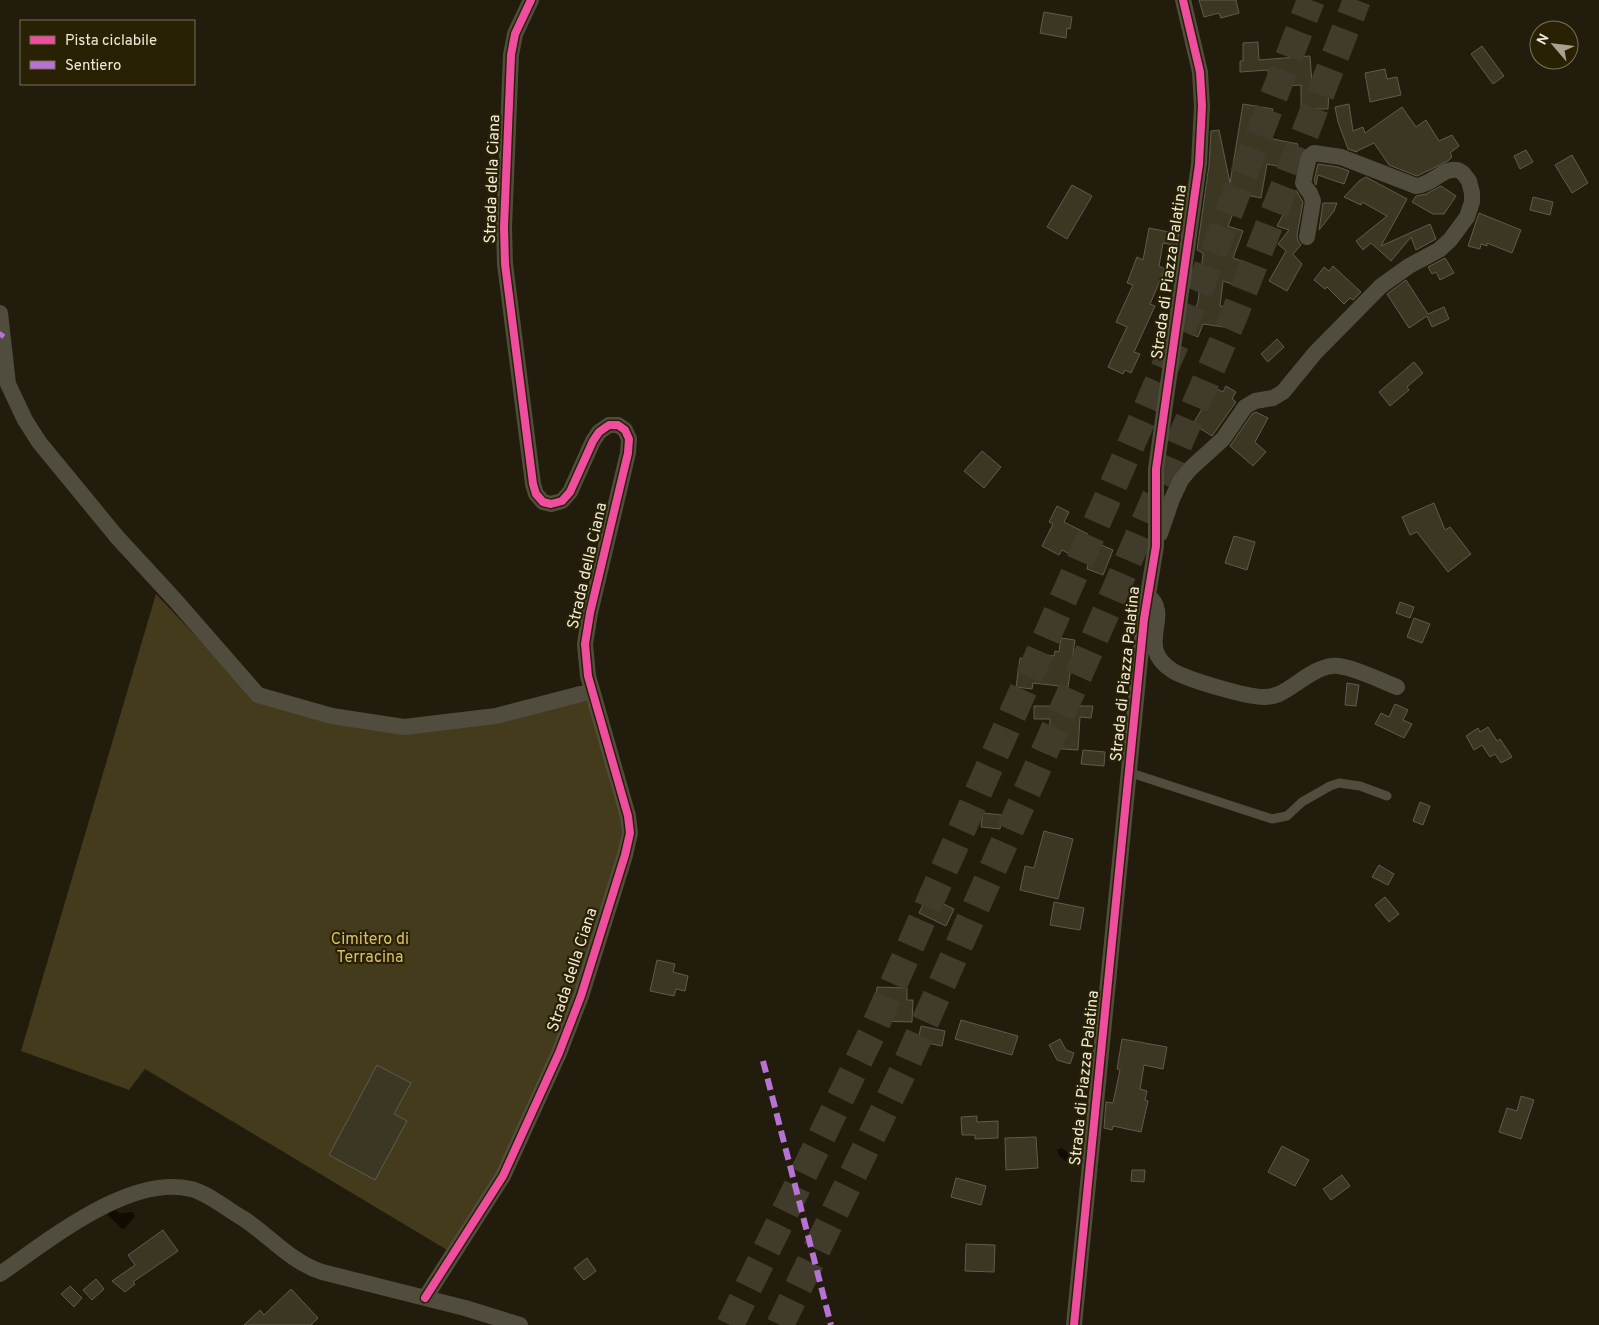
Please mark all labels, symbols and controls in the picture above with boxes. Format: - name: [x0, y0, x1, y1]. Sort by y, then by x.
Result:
- legend: [20, 20, 195, 85]
- north arrow: [1529, 20, 1579, 70]
- text: N: [1534, 31, 1554, 48]
- text: Pista ciclabile: [65, 32, 157, 51]
- text: Sentiero: [65, 57, 121, 76]
- street label: Strada della Ciana: [481, 114, 505, 244]
- street label: Strada di Piazza Palatina: [1148, 183, 1192, 361]
- street label: Strada della Ciana: [564, 501, 612, 631]
- street label: Strada di Piazza Palatina: [1107, 585, 1145, 763]
- street label: Strada della Ciana: [544, 905, 602, 1035]
- park label: Cimitero di Terracina: [331, 930, 409, 968]
- street label: Strada di Piazza Palatina: [1066, 989, 1104, 1167]

